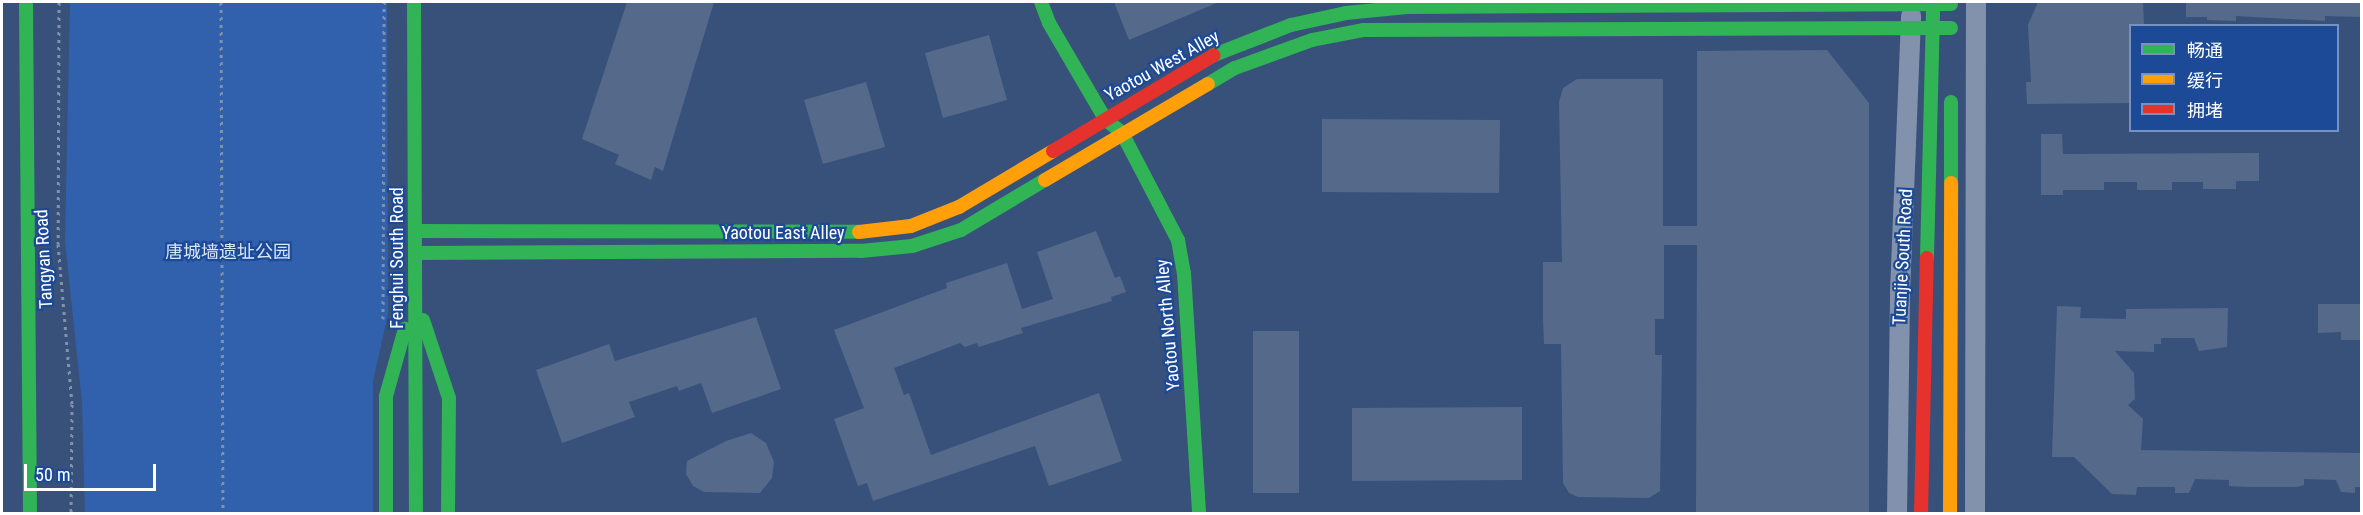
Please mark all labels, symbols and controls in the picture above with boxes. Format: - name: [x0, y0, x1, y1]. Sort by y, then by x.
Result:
- legend: [2129, 24, 2339, 132]
- street label: Yaotou West Alley: [1101, 26, 1223, 106]
- text: 畅通: [2187, 40, 2223, 61]
- text: 缓行: [2187, 70, 2223, 91]
- text: 拥堵: [2187, 100, 2223, 121]
- street label: Fenghui South Road: [386, 187, 408, 329]
- street label: Tuanjie South Road: [1889, 188, 1917, 326]
- street label: Tangyan Road: [31, 209, 57, 309]
- street label: Yaotou East Alley: [721, 222, 845, 244]
- park label: 唐城墙遗址公园: [165, 241, 291, 263]
- street label: Yaotou North Alley: [1151, 258, 1185, 392]
- scale bar: [27, 452, 159, 490]
- text: 50 m: [35, 464, 70, 485]

